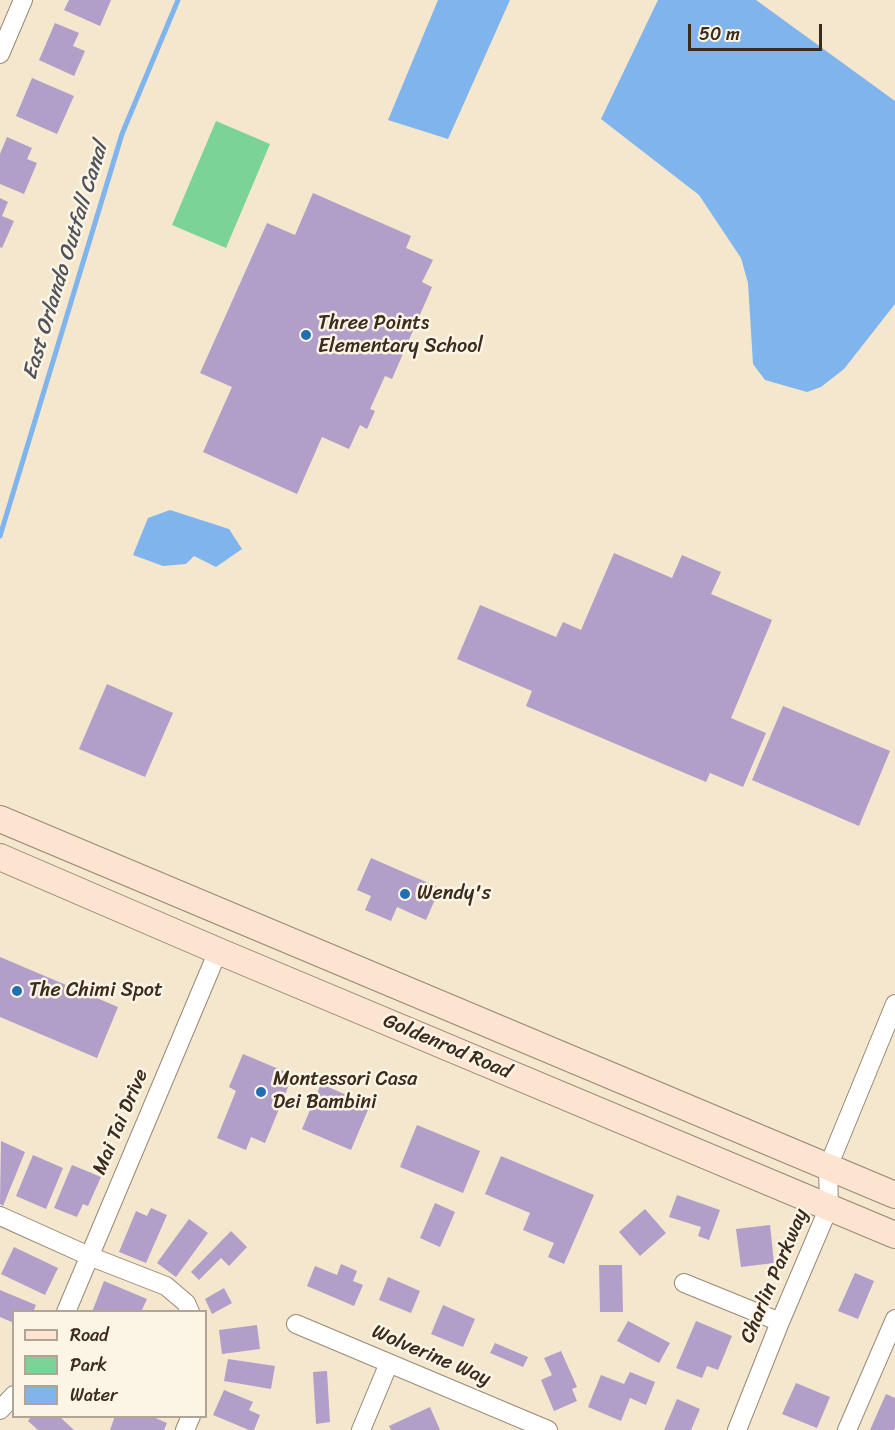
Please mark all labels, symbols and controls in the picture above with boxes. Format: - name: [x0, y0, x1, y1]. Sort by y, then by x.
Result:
- scale bar: [691, 12, 824, 50]
- text: 50 m: [699, 18, 740, 50]
- water label: East Orlando Outfall Canal: [18, 139, 114, 383]
- place label: Three Points Elementary School: [318, 312, 483, 359]
- marker: Three Points Elementary School: [299, 328, 313, 342]
- place label: Wendy's: [417, 882, 491, 906]
- marker: Wendy's: [398, 887, 412, 901]
- place label: The Chimi Spot: [29, 979, 163, 1003]
- marker: The Chimi Spot: [10, 984, 24, 998]
- street label: Goldenrod Road: [379, 1009, 515, 1085]
- street label: Mai Tai Drive: [88, 1066, 154, 1178]
- place label: Montessori Casa Dei Bambini: [273, 1068, 417, 1115]
- marker: Montessori Casa Dei Bambini: [254, 1085, 268, 1099]
- street label: Charlin Parkway: [736, 1205, 814, 1347]
- legend: [12, 1310, 207, 1418]
- text: Road: [70, 1319, 109, 1351]
- street label: Wolverine Way: [368, 1320, 494, 1392]
- text: Park: [70, 1349, 107, 1381]
- text: Water: [70, 1379, 117, 1411]

